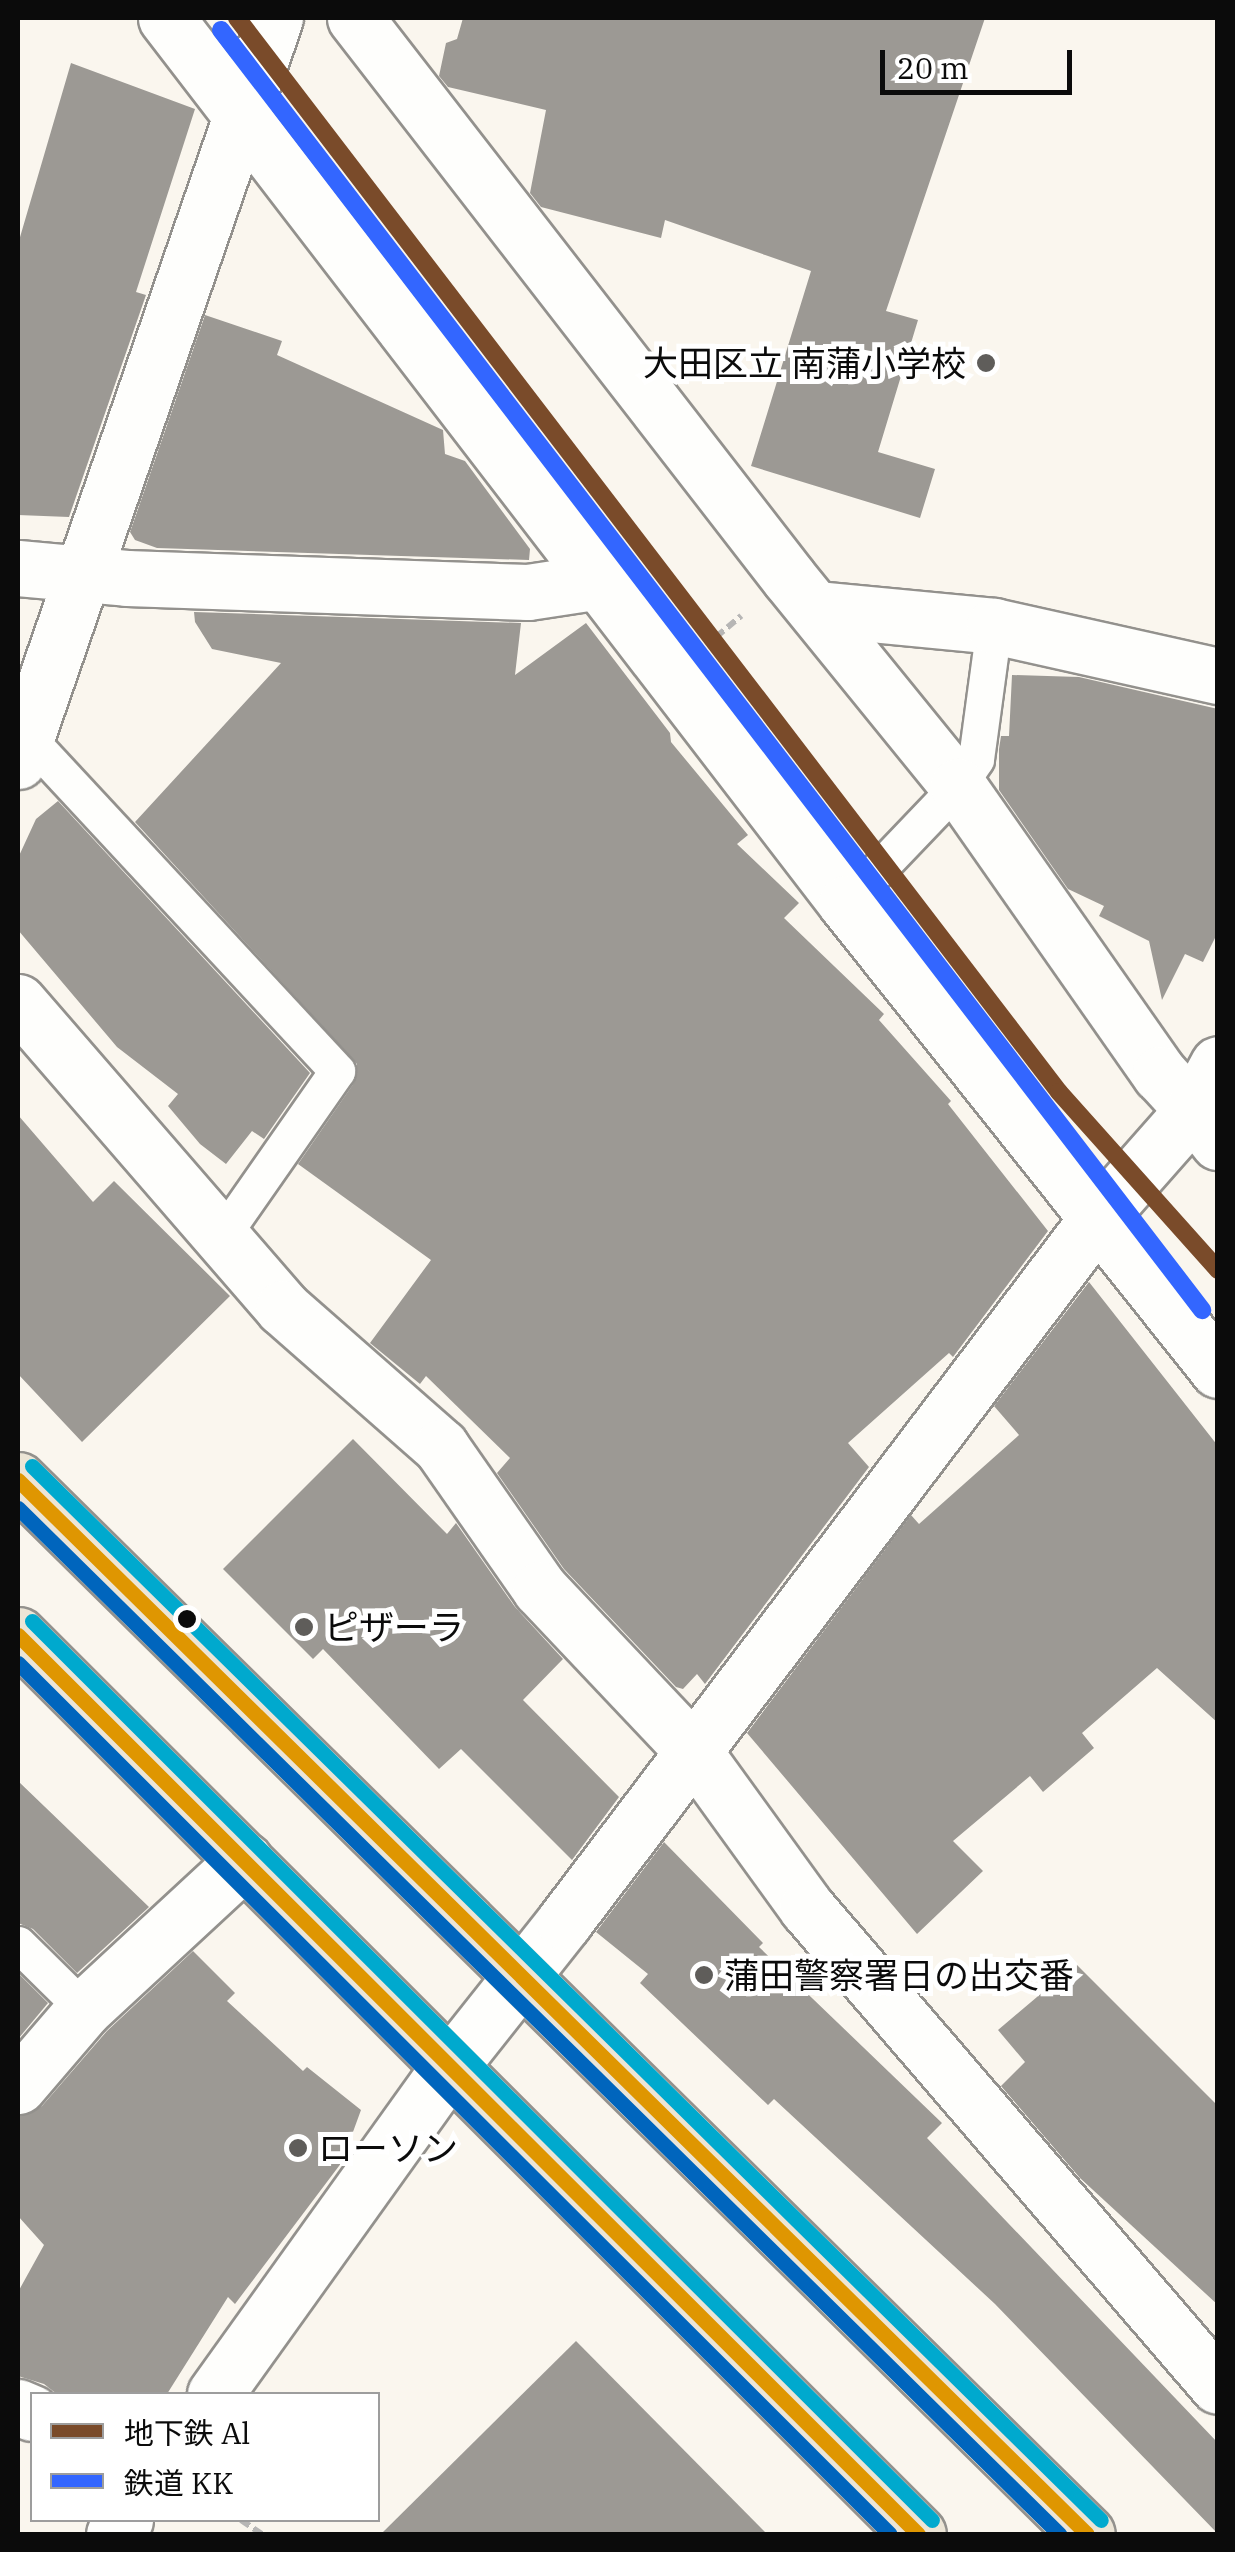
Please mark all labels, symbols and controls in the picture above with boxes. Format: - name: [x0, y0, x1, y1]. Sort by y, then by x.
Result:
- scale bar: [885, 30, 1078, 92]
- text: 20 m: [897, 48, 969, 87]
- place label: 大田区立 南蒲小学校: [643, 342, 966, 384]
- marker: 大田区立 南蒲小学校: [975, 352, 997, 374]
- place label: ピザーラ: [324, 1606, 464, 1648]
- unlabelled marker: [177, 1609, 197, 1629]
- marker: ピザーラ: [293, 1616, 315, 1638]
- place label: 蒲田警察署日の出交番: [724, 1954, 1074, 1996]
- marker: 蒲田警察署日の出交番: [693, 1964, 715, 1986]
- place label: ローソン: [318, 2127, 458, 2169]
- marker: ローソン: [287, 2137, 309, 2159]
- legend: [30, 2392, 380, 2522]
- text: 地下鉄 Al: [124, 2413, 250, 2452]
- text: 鉄道 KK: [124, 2463, 233, 2502]

